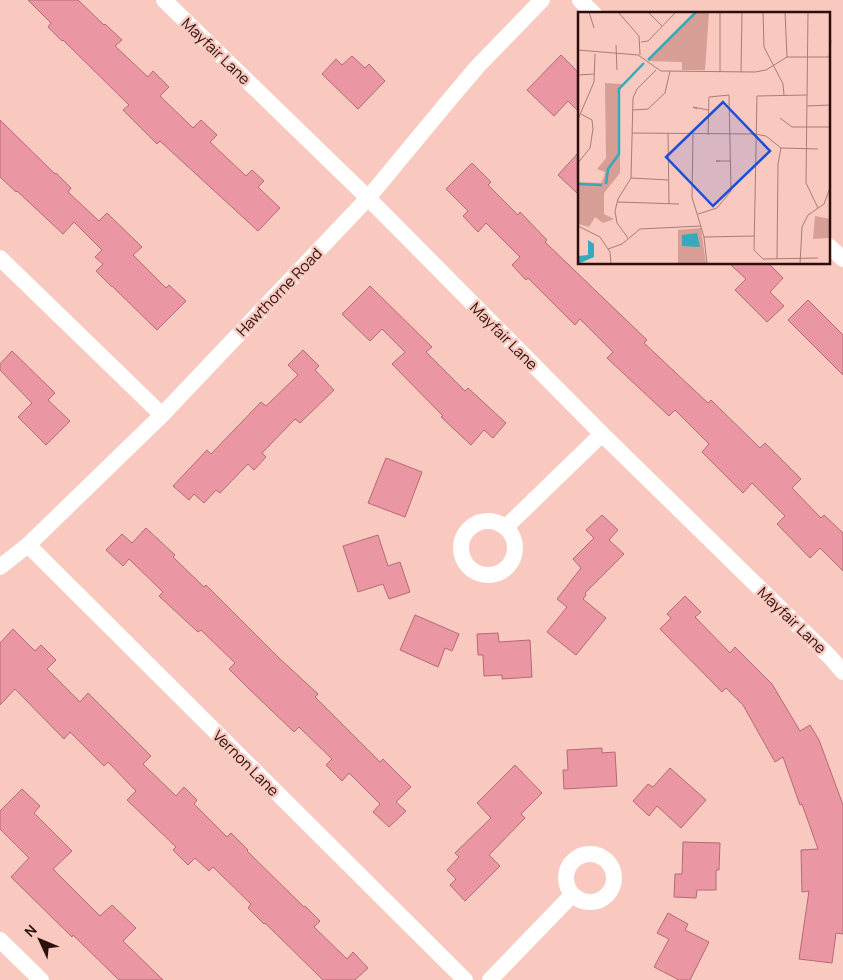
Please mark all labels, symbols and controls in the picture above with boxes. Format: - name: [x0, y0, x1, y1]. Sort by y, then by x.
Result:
- inset map: [578, 12, 830, 265]
- street label: Mayfair Lane: [177, 13, 255, 89]
- street label: Hawthorne Road: [231, 243, 327, 341]
- street label: Mayfair Lane: [465, 297, 543, 375]
- street label: Mayfair Lane: [753, 582, 831, 658]
- street label: Vernon Lane: [208, 725, 284, 801]
- north arrow: [15, 915, 65, 965]
- text: N: [20, 920, 41, 941]

